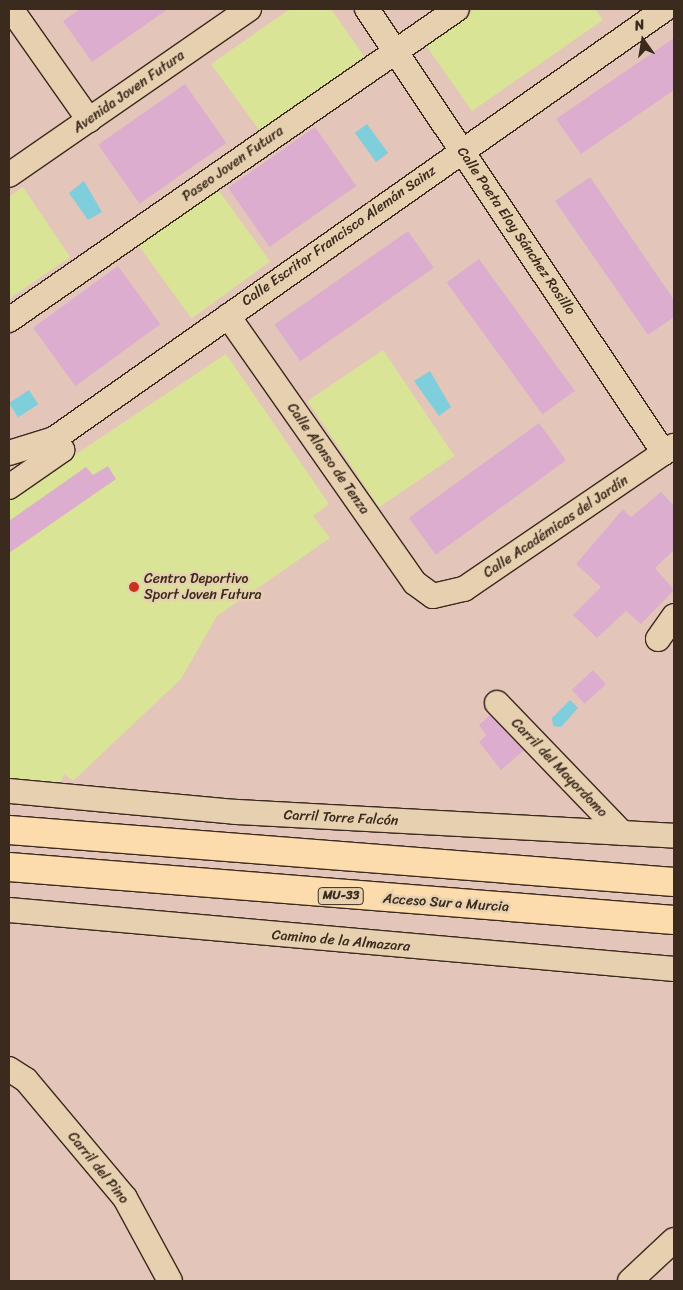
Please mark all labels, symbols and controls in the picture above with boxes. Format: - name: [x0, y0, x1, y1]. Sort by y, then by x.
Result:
- text: N: [632, 12, 647, 38]
- north arrow: [618, 15, 668, 65]
- street label: Avenida Joven Futura: [70, 47, 188, 137]
- street label: Paseo Joven Futura: [179, 123, 287, 205]
- street label: Calle Poeta Eloy Sánchez Rosillo: [453, 143, 579, 319]
- street label: Calle Escritor Francisco Alemán Sainz: [238, 162, 440, 310]
- street label: Calle Alonso de Tenza: [283, 400, 373, 518]
- street label: Calle Académicas del Jardín: [480, 472, 632, 582]
- place label: Centro Deportivo Sport Joven Futura: [144, 571, 262, 604]
- marker: Centro Deportivo Sport Joven Futura: [128, 581, 140, 593]
- street label: Carril del Mayordomo: [507, 715, 611, 821]
- street label: Carril Torre Falcón: [283, 807, 399, 829]
- road number: MU-33: [317, 886, 365, 906]
- street label: Acceso Sur a Murcia: [383, 890, 509, 916]
- street label: Camino de la Almazara: [271, 927, 411, 955]
- street label: Carril del Pino: [64, 1129, 132, 1207]

